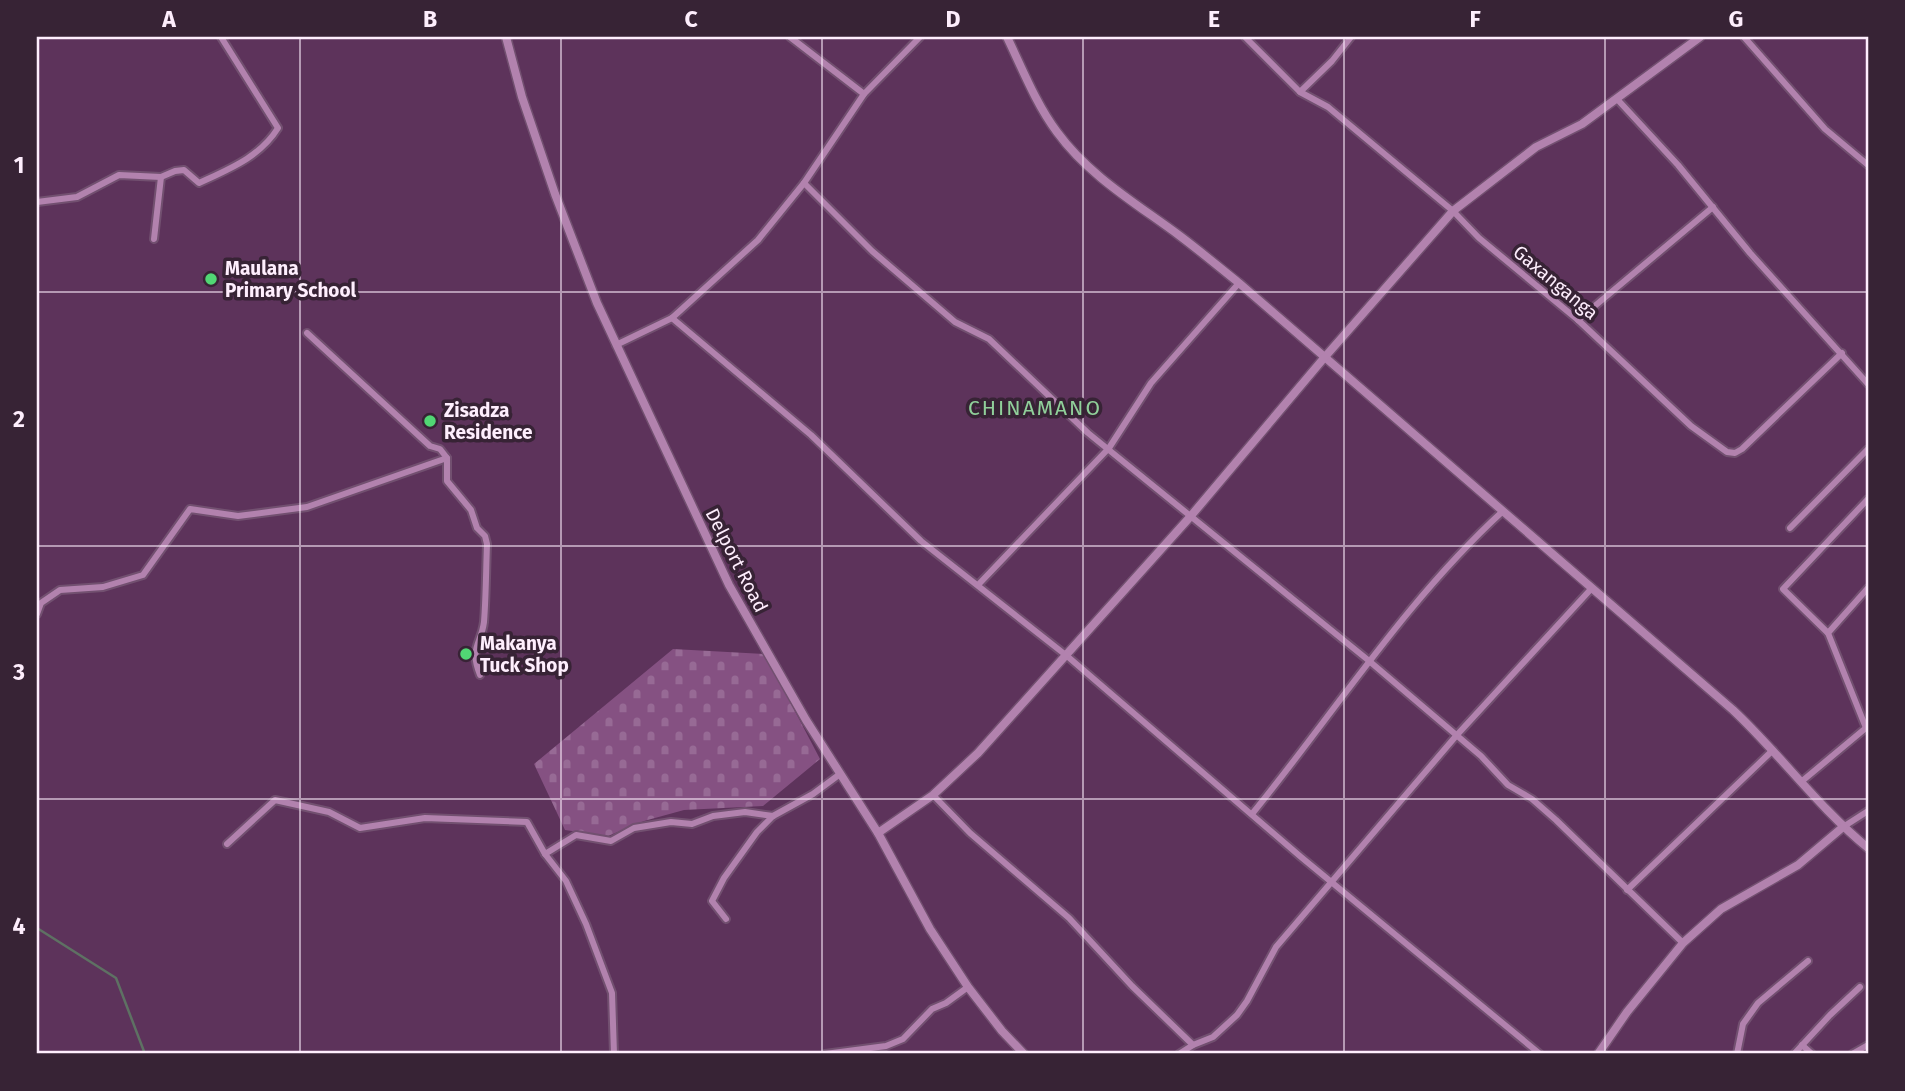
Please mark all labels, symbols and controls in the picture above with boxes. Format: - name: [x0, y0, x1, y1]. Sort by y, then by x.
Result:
- text: A: [161, 5, 176, 33]
- text: B: [423, 5, 437, 33]
- text: C: [684, 5, 698, 33]
- text: D: [946, 5, 961, 33]
- text: E: [1208, 5, 1220, 33]
- text: F: [1469, 5, 1481, 33]
- text: G: [1729, 5, 1743, 33]
- text: 1: [14, 151, 24, 179]
- street label: Gaxanganga: [1509, 240, 1603, 324]
- place label: Maulana Primary School: [225, 257, 357, 302]
- marker: Maulana Primary School: [203, 271, 219, 287]
- district label: CHINAMANO: [968, 395, 1102, 421]
- place label: Zisadza Residence: [444, 399, 533, 444]
- text: 2: [13, 405, 25, 433]
- marker: Zisadza Residence: [422, 413, 438, 429]
- street label: Delport Road: [701, 504, 773, 616]
- place label: Makanya Tuck Shop: [480, 632, 569, 677]
- marker: Makanya Tuck Shop: [458, 646, 474, 662]
- text: 3: [12, 658, 25, 686]
- text: 4: [13, 912, 26, 940]

